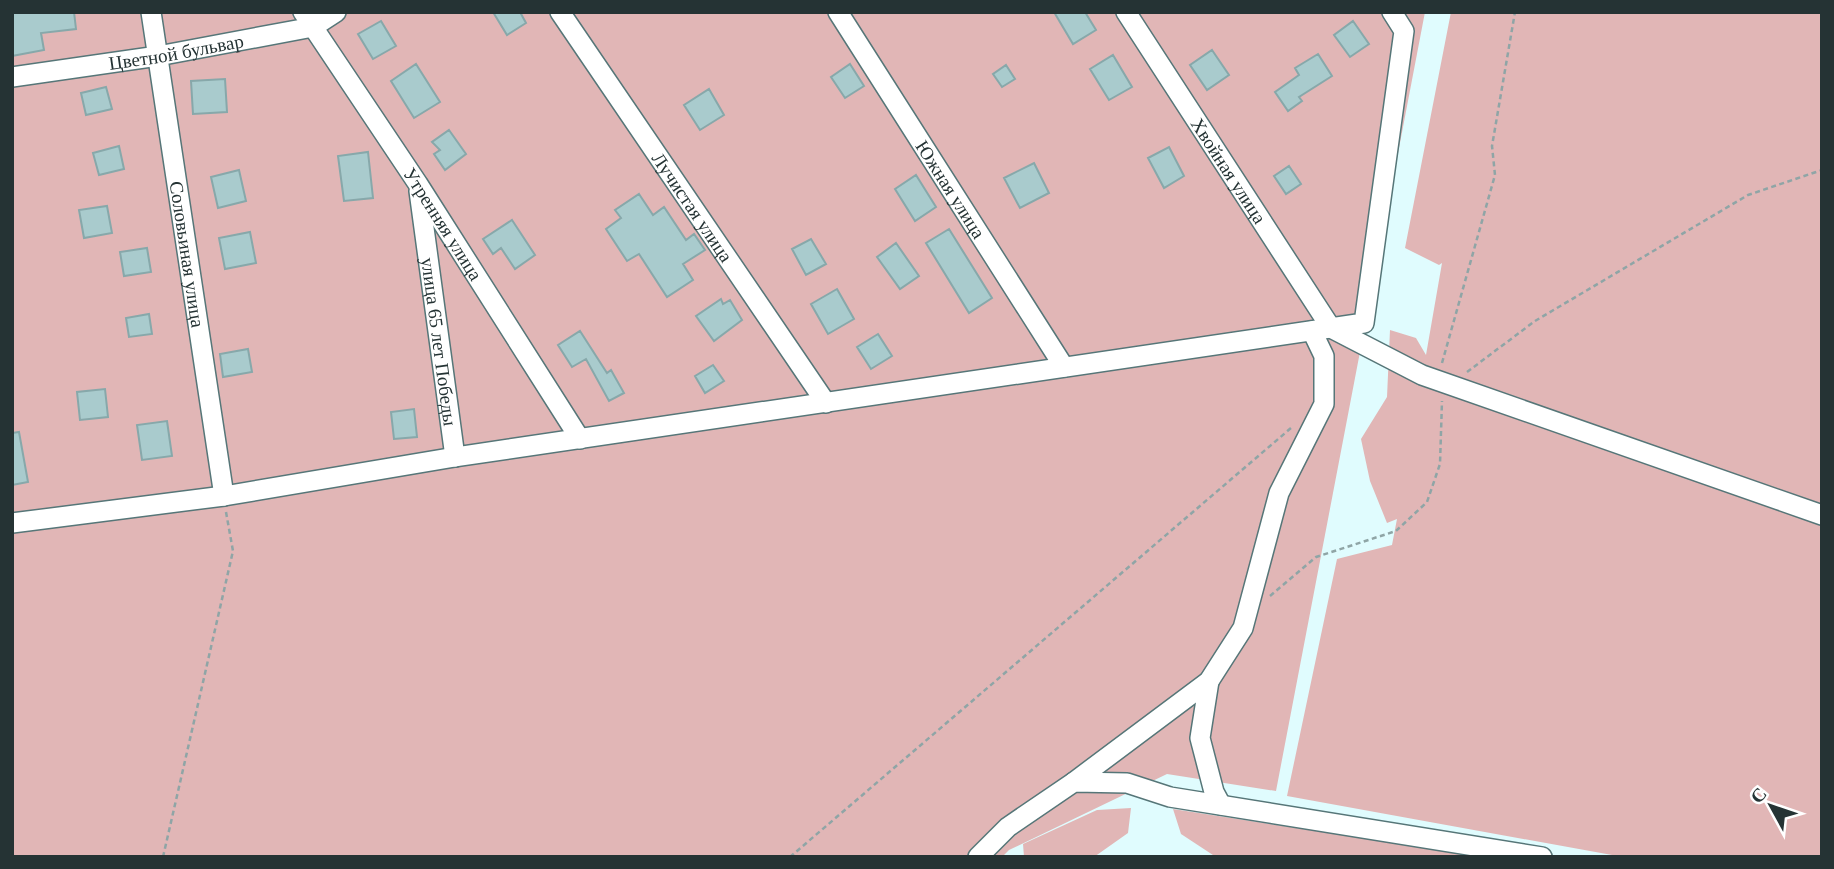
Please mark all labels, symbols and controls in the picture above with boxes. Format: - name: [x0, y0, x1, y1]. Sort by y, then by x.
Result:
- street label: Цветной бульвар: [107, 30, 245, 74]
- street label: Хвойная улица: [1187, 114, 1271, 228]
- street label: Южная улица: [911, 137, 990, 243]
- street label: Лучистая улица: [648, 149, 737, 266]
- street label: Утренняя улица: [399, 164, 487, 285]
- street label: Соловьиная улица: [166, 180, 209, 330]
- street label: улица 65 лет Победы: [417, 256, 461, 427]
- north arrow: [1736, 771, 1806, 841]
- text: С: [1746, 783, 1771, 807]

